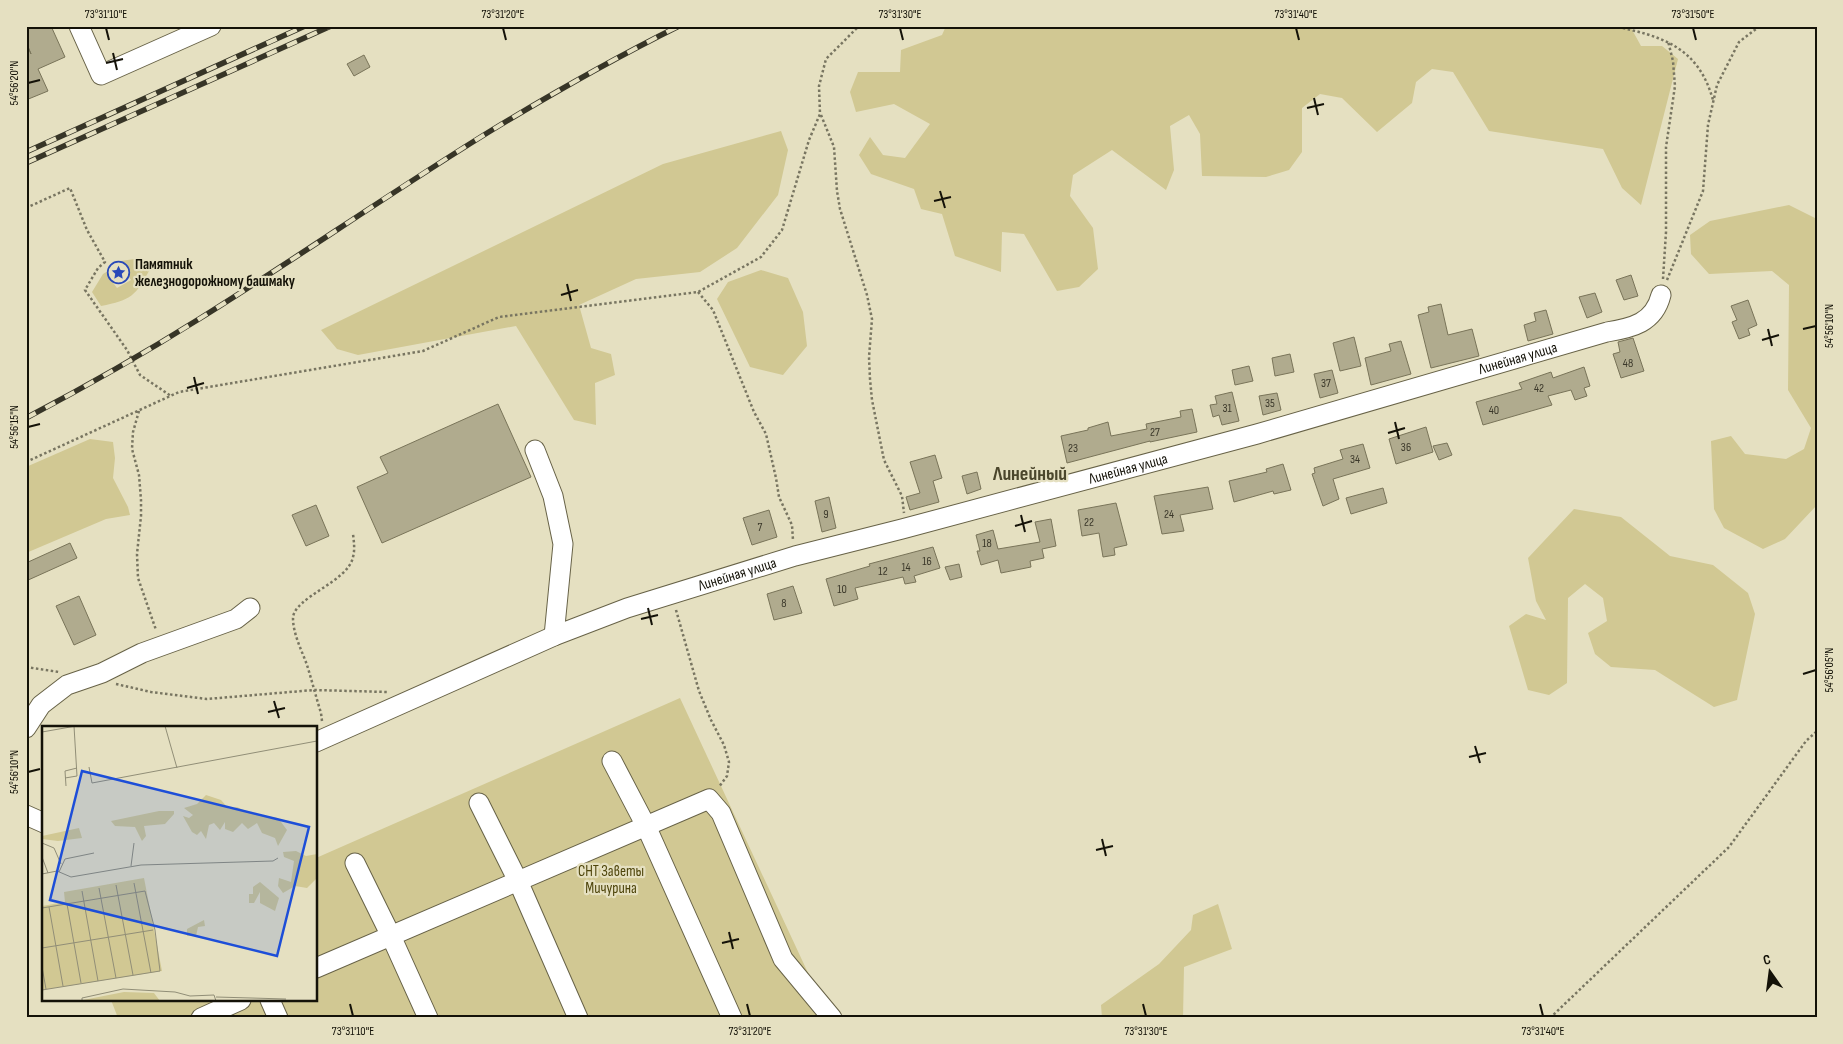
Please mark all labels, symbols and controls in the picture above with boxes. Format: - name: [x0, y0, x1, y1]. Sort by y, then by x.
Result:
- text: 73°31'10"E: [85, 7, 127, 22]
- text: 73°31'20"E: [481, 7, 525, 22]
- text: 73°31'30"E: [878, 7, 922, 22]
- text: 73°31'40"E: [1274, 7, 1318, 22]
- text: 73°31'50"E: [1672, 7, 1714, 22]
- text: 54°56'20"N: [7, 61, 22, 105]
- place label: Памятник железнодорожному башмаку: [135, 255, 296, 291]
- place icon: Памятник железнодорожному башмаку: [107, 261, 131, 285]
- text: 54°56'10"N: [1822, 304, 1837, 348]
- street label: Линейная улица: [1475, 338, 1560, 379]
- house number: 48: [1623, 356, 1633, 371]
- house number: 37: [1321, 376, 1331, 391]
- house number: 42: [1534, 381, 1544, 396]
- house number: 35: [1265, 396, 1275, 411]
- house number: 31: [1222, 401, 1232, 416]
- house number: 40: [1489, 403, 1499, 418]
- text: 54°56'15"N: [7, 405, 22, 449]
- house number: 27: [1150, 425, 1160, 440]
- house number: 36: [1401, 440, 1411, 455]
- house number: 23: [1068, 441, 1078, 456]
- street label: Линейная улица: [1086, 449, 1170, 489]
- house number: 34: [1350, 452, 1360, 467]
- district label: Линейный: [992, 462, 1067, 486]
- house number: 9: [823, 507, 829, 522]
- house number: 24: [1164, 507, 1174, 522]
- house number: 22: [1084, 515, 1094, 530]
- house number: 7: [758, 520, 763, 535]
- house number: 18: [982, 536, 992, 551]
- street label: Линейная улица: [695, 553, 779, 596]
- house number: 16: [922, 554, 932, 569]
- house number: 14: [901, 560, 911, 575]
- house number: 12: [878, 564, 888, 579]
- house number: 10: [837, 582, 847, 597]
- house number: 8: [781, 596, 787, 611]
- text: 54°56'05"N: [1822, 648, 1837, 692]
- inset map: [42, 726, 318, 1002]
- text: 54°56'10"N: [7, 750, 22, 794]
- park label: СНТ Заветы Мичурина: [578, 862, 644, 898]
- north arrow: [1746, 946, 1796, 996]
- text: С: [1761, 951, 1773, 969]
- text: 73°31'10"E: [332, 1024, 374, 1039]
- text: 73°31'20"E: [728, 1024, 772, 1039]
- text: 73°31'30"E: [1124, 1024, 1168, 1039]
- text: 73°31'40"E: [1521, 1024, 1565, 1039]

